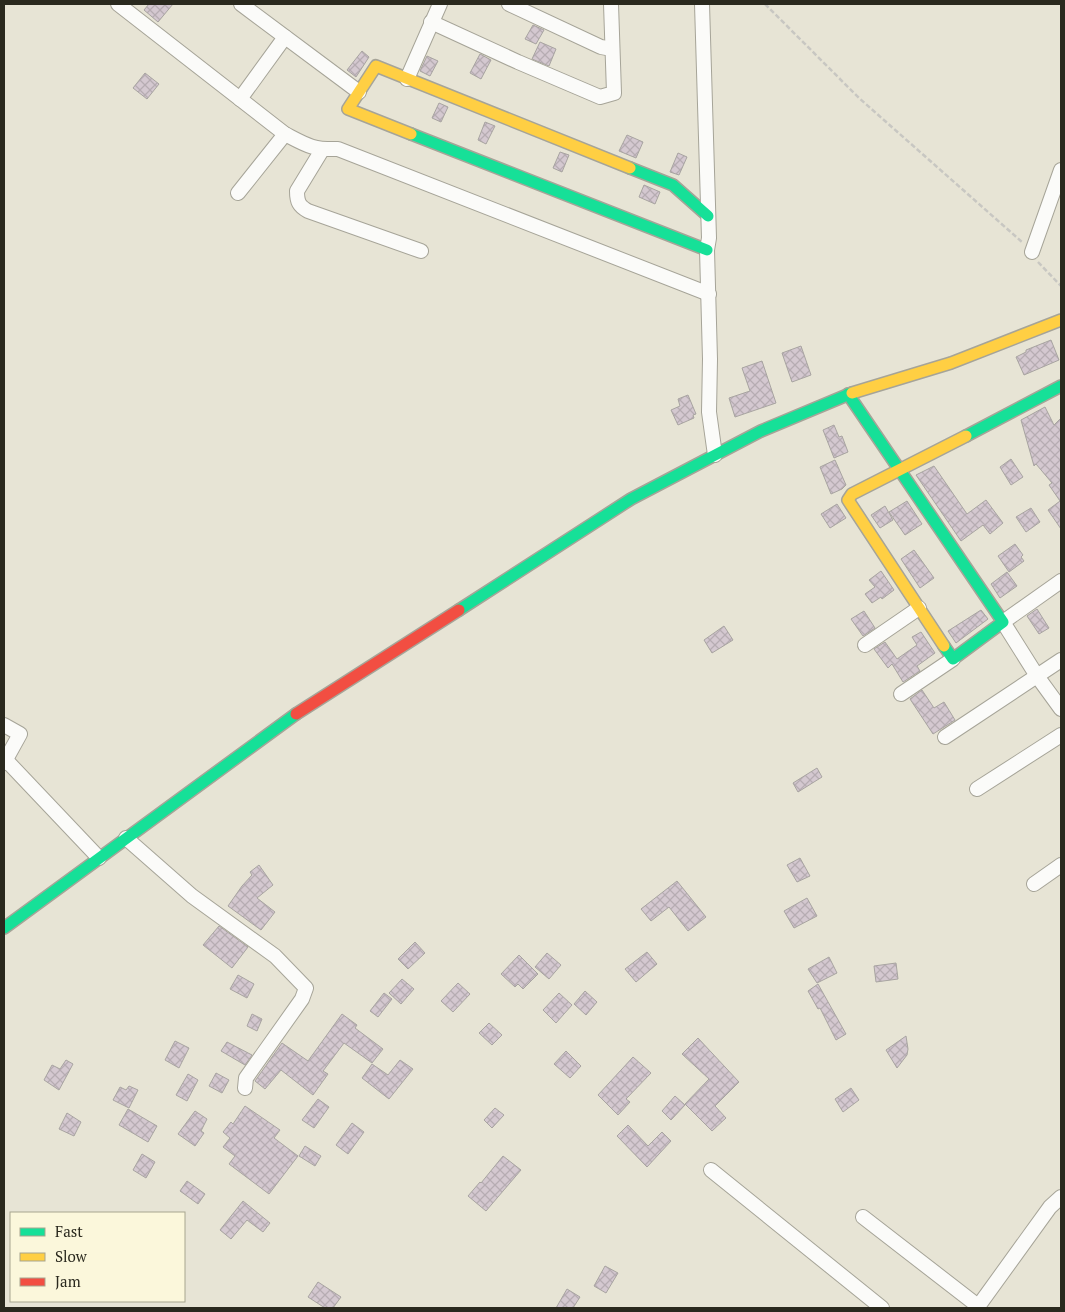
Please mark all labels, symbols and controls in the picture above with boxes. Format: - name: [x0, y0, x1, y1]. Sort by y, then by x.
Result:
- legend: [10, 1212, 185, 1302]
- text: Fast: [55, 1221, 83, 1241]
- text: Slow: [55, 1246, 88, 1266]
- text: Jam: [55, 1271, 81, 1291]

